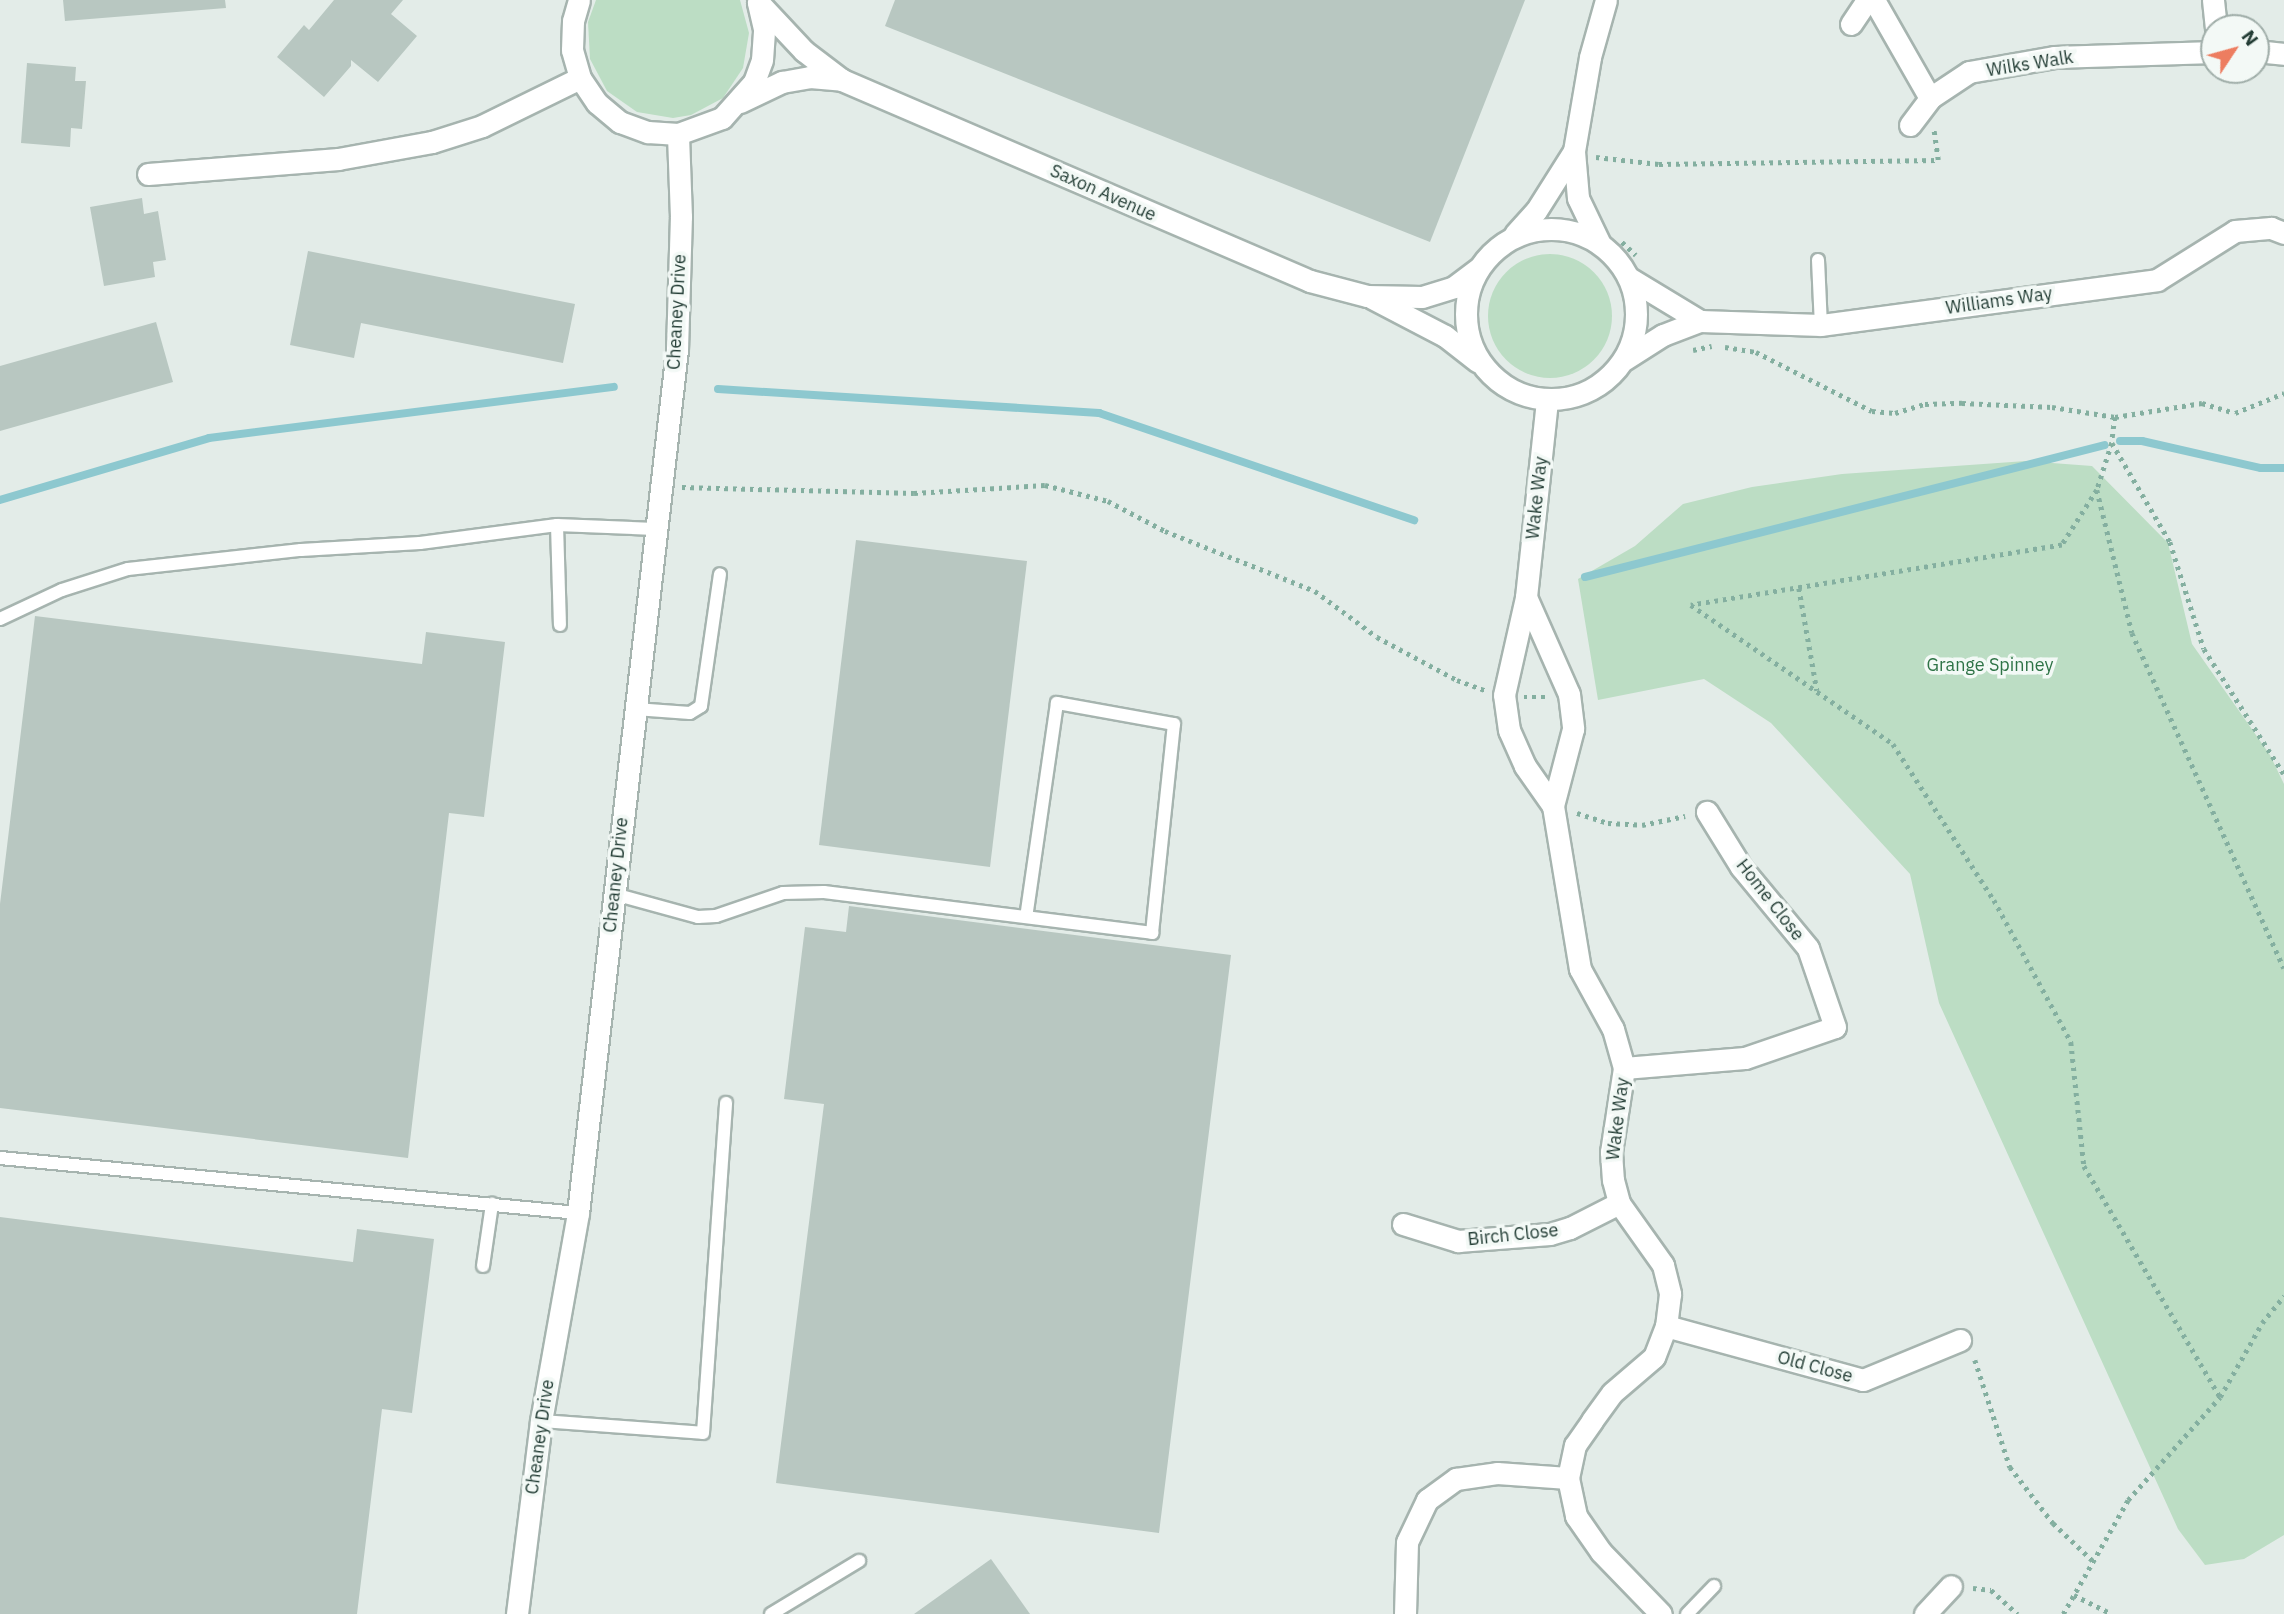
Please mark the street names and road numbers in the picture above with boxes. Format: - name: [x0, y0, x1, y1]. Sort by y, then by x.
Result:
- street label: Wilks Walk: [1985, 46, 2075, 82]
- street label: Saxon Avenue: [1047, 160, 1159, 226]
- street label: Cheaney Drive: [663, 254, 691, 370]
- street label: Williams Way: [1944, 283, 2054, 319]
- street label: Wake Way: [1522, 456, 1552, 540]
- street label: Cheaney Drive: [599, 816, 633, 934]
- street label: Home Close: [1731, 855, 1809, 945]
- street label: Wake Way: [1602, 1076, 1634, 1162]
- street label: Birch Close: [1467, 1219, 1559, 1251]
- street label: Old Close: [1775, 1347, 1855, 1387]
- street label: Cheaney Drive: [521, 1378, 559, 1496]

